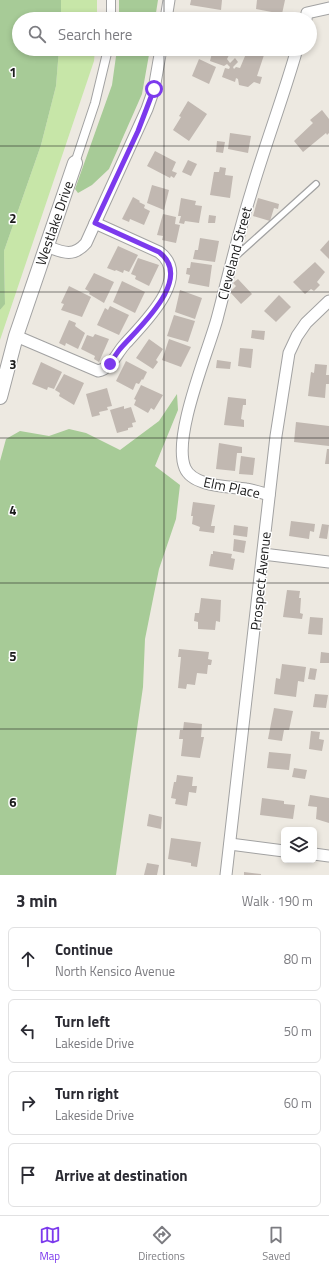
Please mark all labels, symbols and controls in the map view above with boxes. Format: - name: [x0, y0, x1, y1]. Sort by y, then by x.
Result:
- search box: [12, 12, 317, 56]
- icon: search: [26, 23, 48, 45]
- text: Search here: [58, 23, 132, 46]
- text: 1: [9, 62, 17, 82]
- route start: [145, 80, 163, 98]
- street label: Westlake Drive: [30, 178, 78, 268]
- street label: Cleveland Street: [211, 204, 257, 302]
- text: 2: [9, 208, 17, 228]
- text: 3: [9, 354, 17, 374]
- route end: [101, 355, 119, 373]
- street label: Elm Place: [202, 471, 262, 503]
- text: 4: [9, 500, 17, 520]
- street label: Prospect Avenue: [244, 531, 276, 631]
- text: 5: [9, 646, 17, 666]
- text: 6: [9, 792, 17, 812]
- map controls: [281, 827, 317, 863]
- button: layers: [281, 827, 317, 863]
- text: 3 min: [16, 888, 57, 914]
- text: Walk · 190 m: [242, 891, 313, 911]
- text: Continue: [55, 938, 113, 961]
- icon: ahead: [17, 948, 39, 970]
- text: 80 m: [284, 949, 312, 969]
- text: North Kensico Avenue: [55, 961, 175, 981]
- text: Turn left: [55, 1010, 110, 1033]
- icon: left: [17, 1020, 39, 1042]
- text: 50 m: [284, 1021, 312, 1041]
- text: Lakeside Drive: [55, 1033, 134, 1053]
- text: Turn right: [55, 1082, 119, 1105]
- icon: right: [17, 1092, 39, 1114]
- text: 60 m: [284, 1093, 312, 1113]
- text: Lakeside Drive: [55, 1105, 134, 1125]
- icon: arrive: [17, 1164, 39, 1186]
- text: Arrive at destination: [55, 1164, 188, 1187]
- tab: Map: [39, 1224, 61, 1264]
- tab: Directions: [138, 1224, 185, 1264]
- tab: Saved: [262, 1224, 290, 1264]

